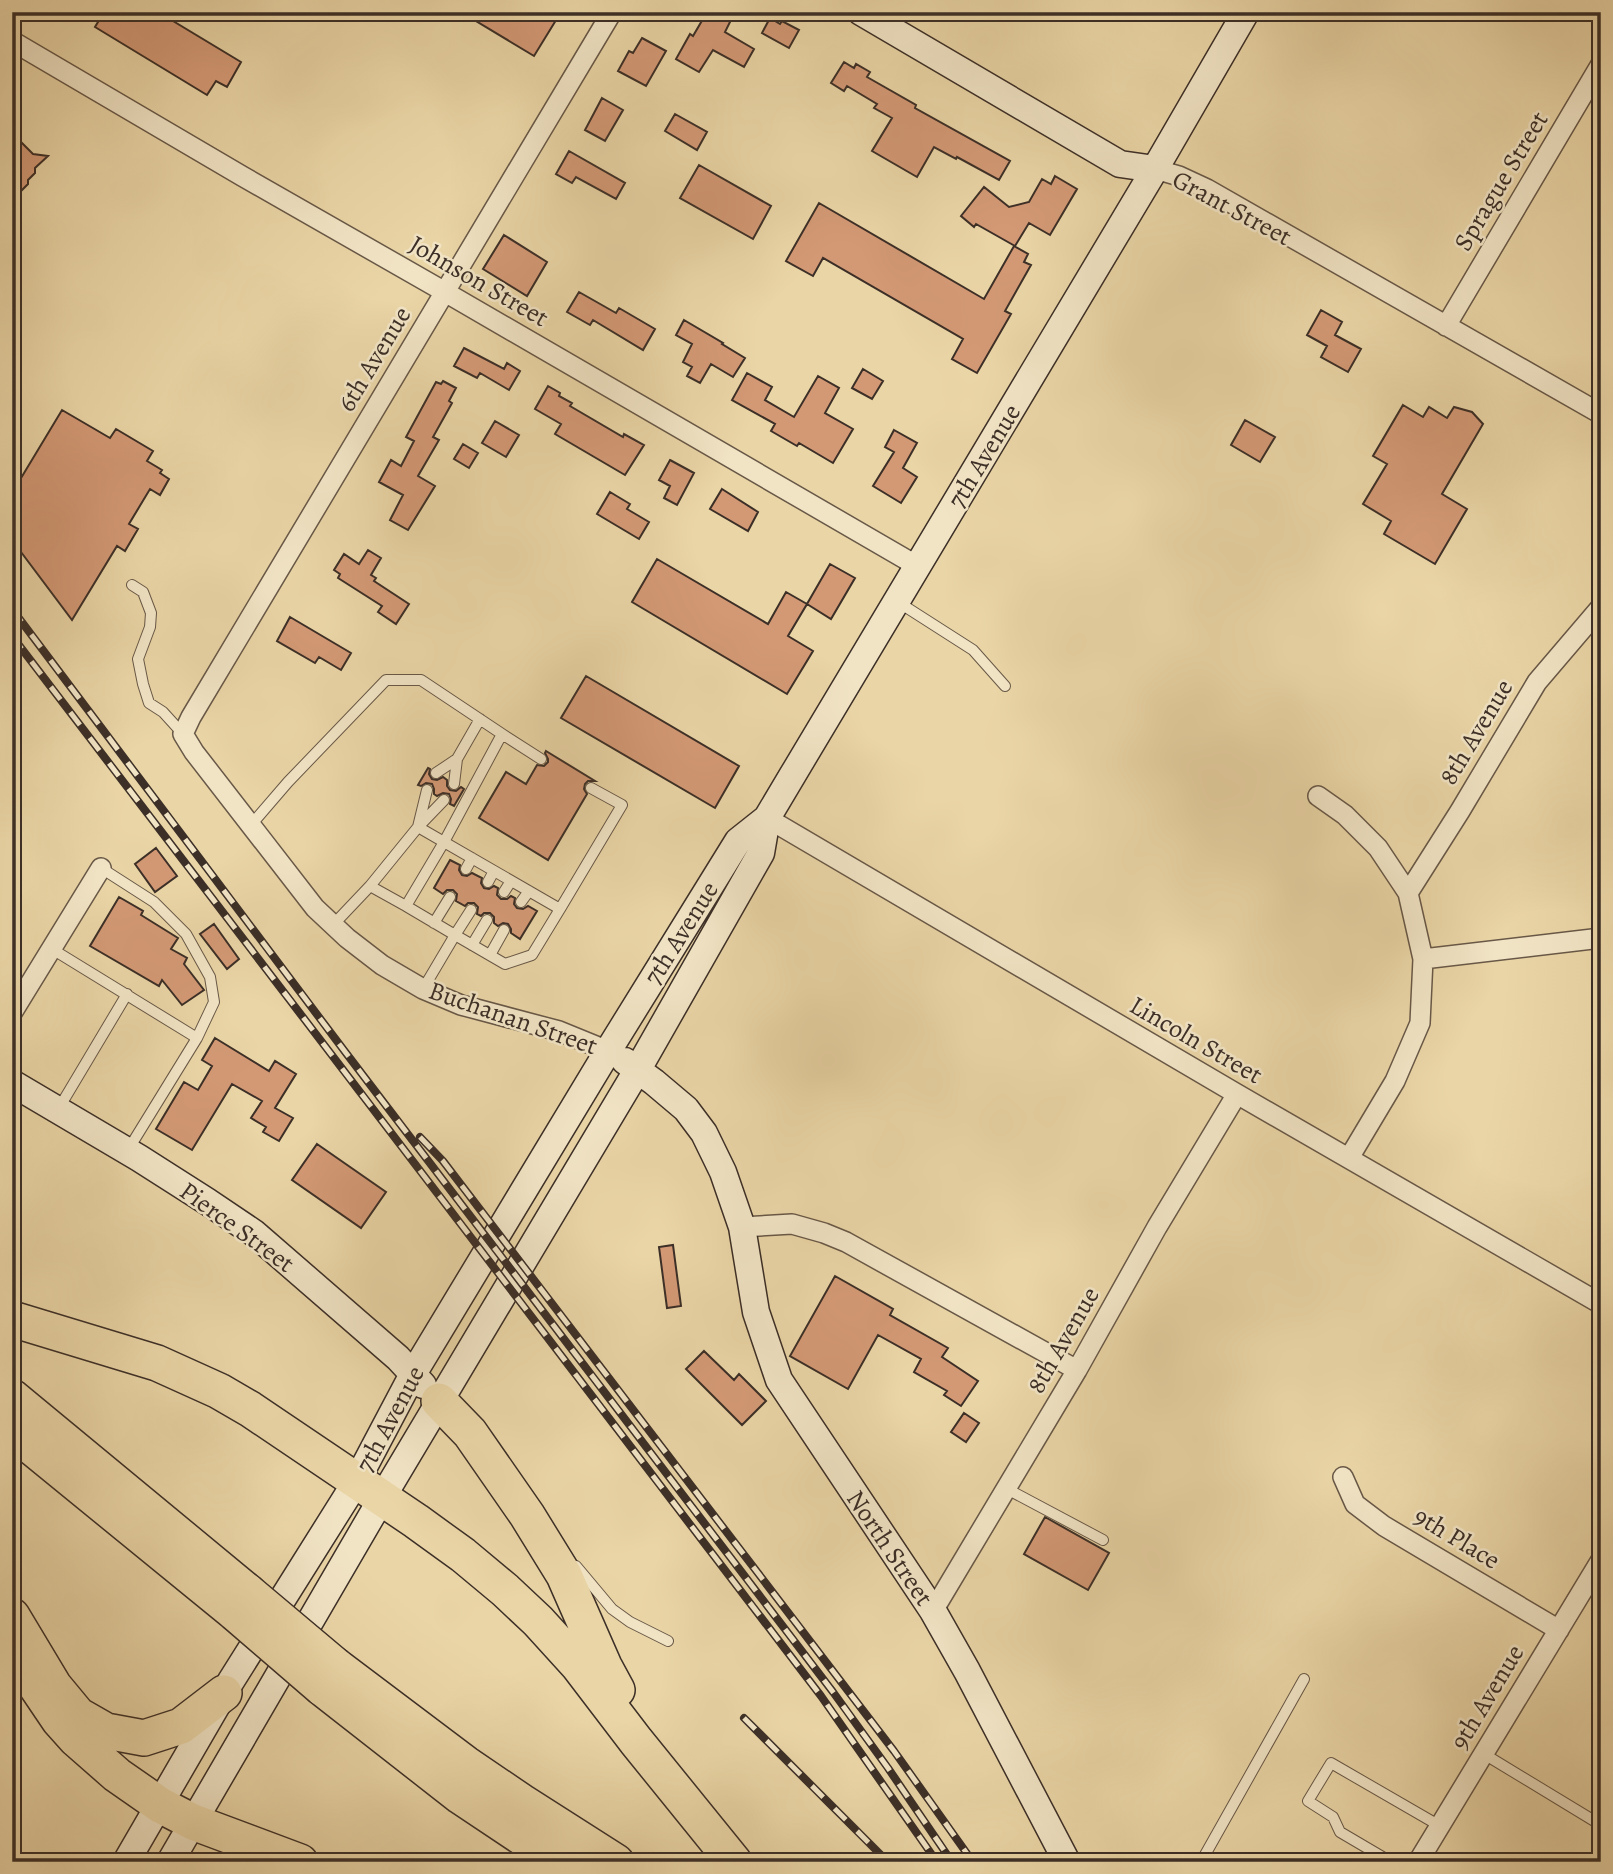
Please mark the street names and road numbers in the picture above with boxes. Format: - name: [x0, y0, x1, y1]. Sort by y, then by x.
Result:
- street label: Sprague Street: [1446, 104, 1557, 257]
- street label: Grant Street: [1166, 162, 1298, 254]
- street label: Johnson Street: [403, 227, 555, 335]
- street label: 6th Avenue: [329, 300, 419, 418]
- street label: 7th Avenue: [939, 397, 1029, 515]
- street label: 8th Avenue: [1431, 673, 1521, 791]
- street label: 7th Avenue: [635, 875, 727, 991]
- street label: Buchanan Street: [424, 973, 602, 1063]
- street label: Lincoln Street: [1123, 988, 1269, 1092]
- street label: Pierce Street: [172, 1173, 302, 1281]
- street label: 8th Avenue: [1018, 1280, 1108, 1400]
- street label: 7th Avenue: [347, 1360, 433, 1478]
- street label: North Street: [838, 1483, 942, 1613]
- street label: 9th Place: [1407, 1499, 1507, 1577]
- street label: 9th Avenue: [1442, 1638, 1532, 1756]

